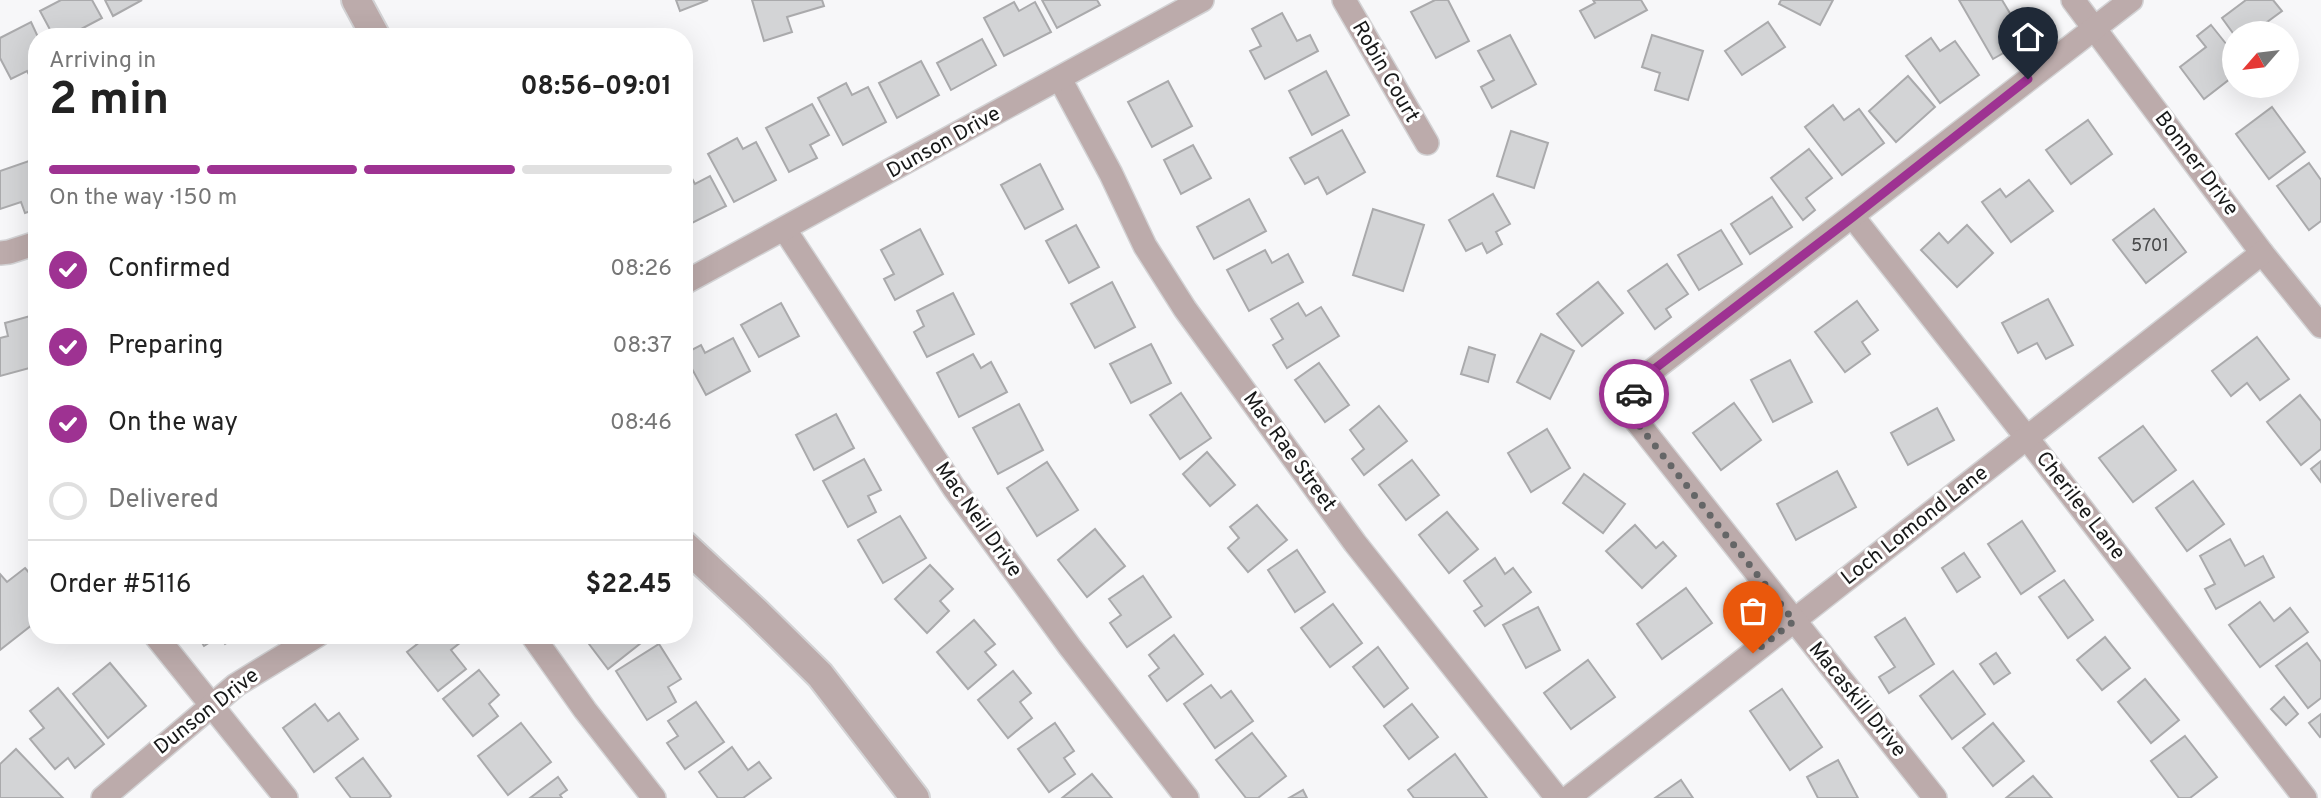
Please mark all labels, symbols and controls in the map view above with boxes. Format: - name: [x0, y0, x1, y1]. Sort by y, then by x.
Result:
- pin: [1998, 7, 2058, 79]
- street label: Robin Court: [1345, 16, 1425, 128]
- icon: home: [2009, 18, 2047, 56]
- north arrow: [2222, 21, 2300, 98]
- map controls: [2222, 21, 2299, 98]
- text: Arriving in: [49, 47, 156, 76]
- text: 08:56–09:01: [520, 71, 672, 104]
- text: 2 min: [49, 72, 169, 131]
- street label: Dunson Drive: [882, 101, 1006, 185]
- street label: Bonner Drive: [2148, 106, 2244, 222]
- text: On the way · 150 m: [49, 184, 237, 213]
- house number: 5701: [2131, 235, 2169, 258]
- icon: check: [49, 251, 87, 289]
- text: Confirmed: [108, 253, 231, 286]
- text: 08:26: [610, 255, 672, 284]
- icon: check: [49, 328, 87, 366]
- text: Preparing: [108, 330, 223, 363]
- text: 08:37: [612, 332, 672, 361]
- courier: [1599, 359, 1669, 429]
- icon: car: [1615, 375, 1653, 413]
- street label: Mac Rae Street: [1236, 387, 1342, 517]
- icon: check: [49, 405, 87, 443]
- text: On the way: [108, 407, 238, 440]
- text: 08:46: [610, 409, 672, 438]
- street label: Cherilee Lane: [2029, 446, 2131, 566]
- street label: Mac Neil Drive: [928, 457, 1028, 583]
- street label: Loch Lomond Lane: [1836, 460, 1994, 592]
- text: Delivered: [108, 484, 219, 517]
- text: Order #5116: [49, 569, 191, 602]
- text: $22.45: [586, 569, 672, 602]
- pin: [1723, 581, 1783, 653]
- icon: bag: [1734, 592, 1772, 630]
- street label: Macaskill Drive: [1802, 637, 1912, 763]
- street label: Dunson Drive: [149, 663, 265, 761]

